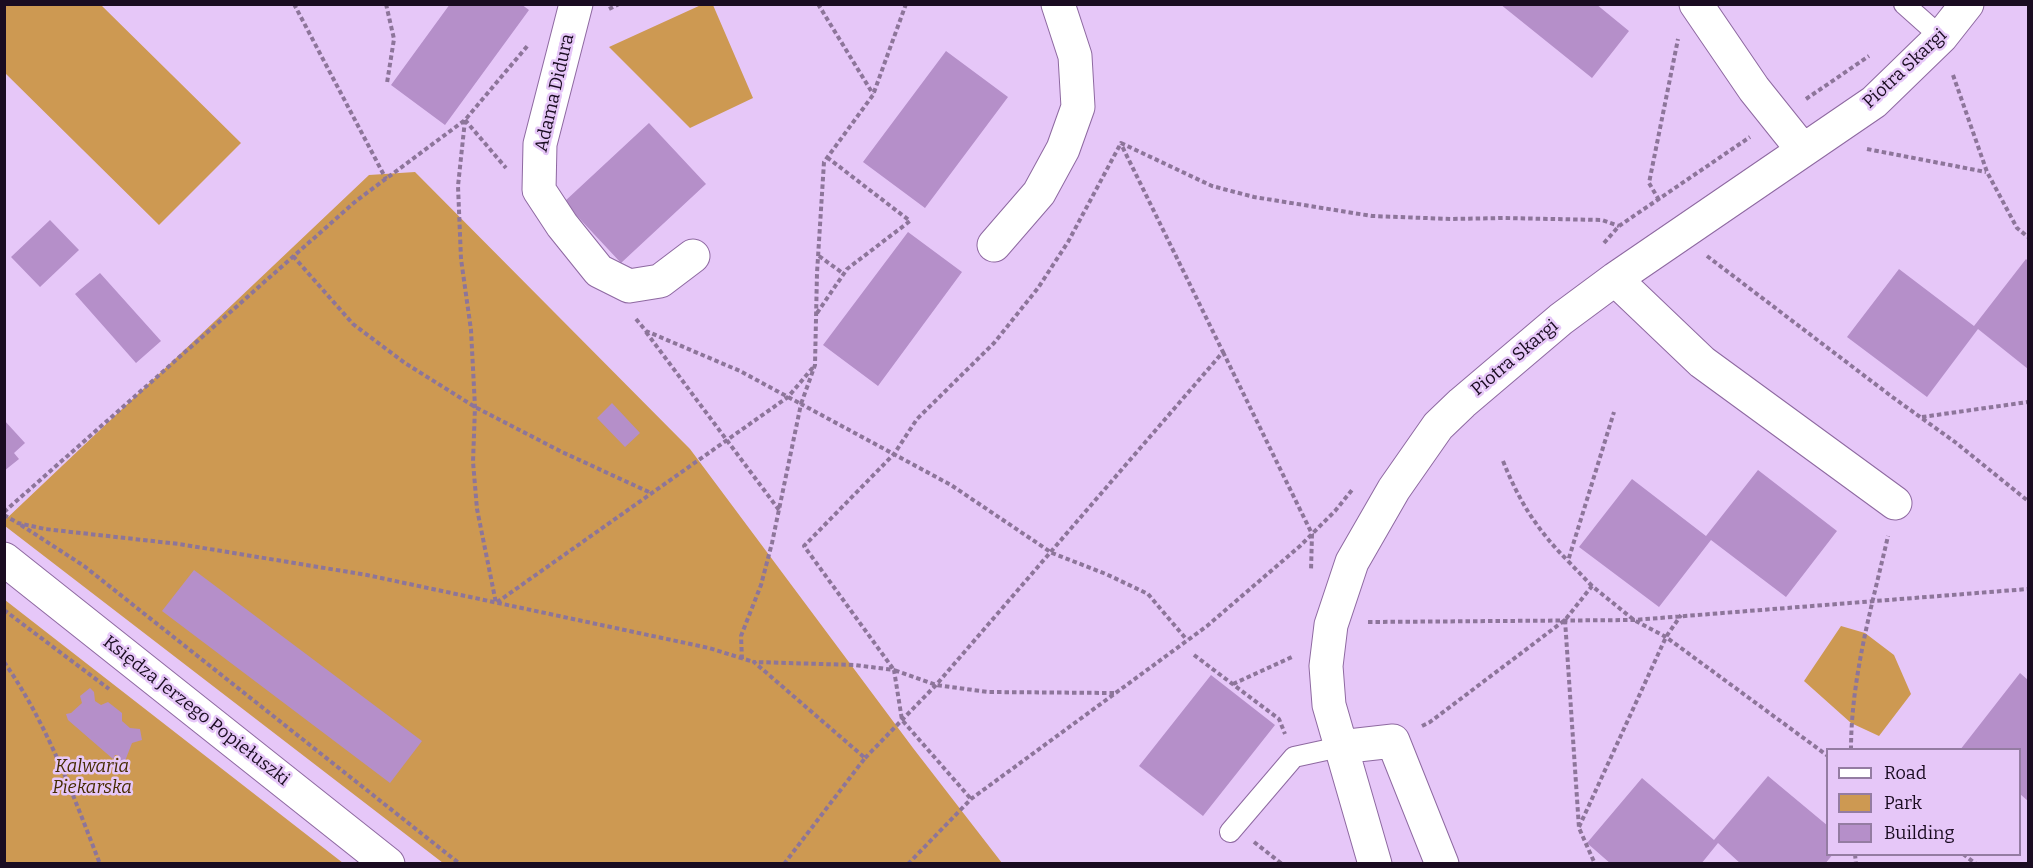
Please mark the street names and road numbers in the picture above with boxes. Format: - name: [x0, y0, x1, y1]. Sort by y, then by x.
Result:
- street label: Piotra Skargi: [1859, 25, 1951, 113]
- street label: Adama Didura: [531, 32, 579, 154]
- street label: Piotra Skargi: [1467, 315, 1563, 401]
- street label: Księdza Jerzego Popiełuszki: [98, 631, 294, 791]

